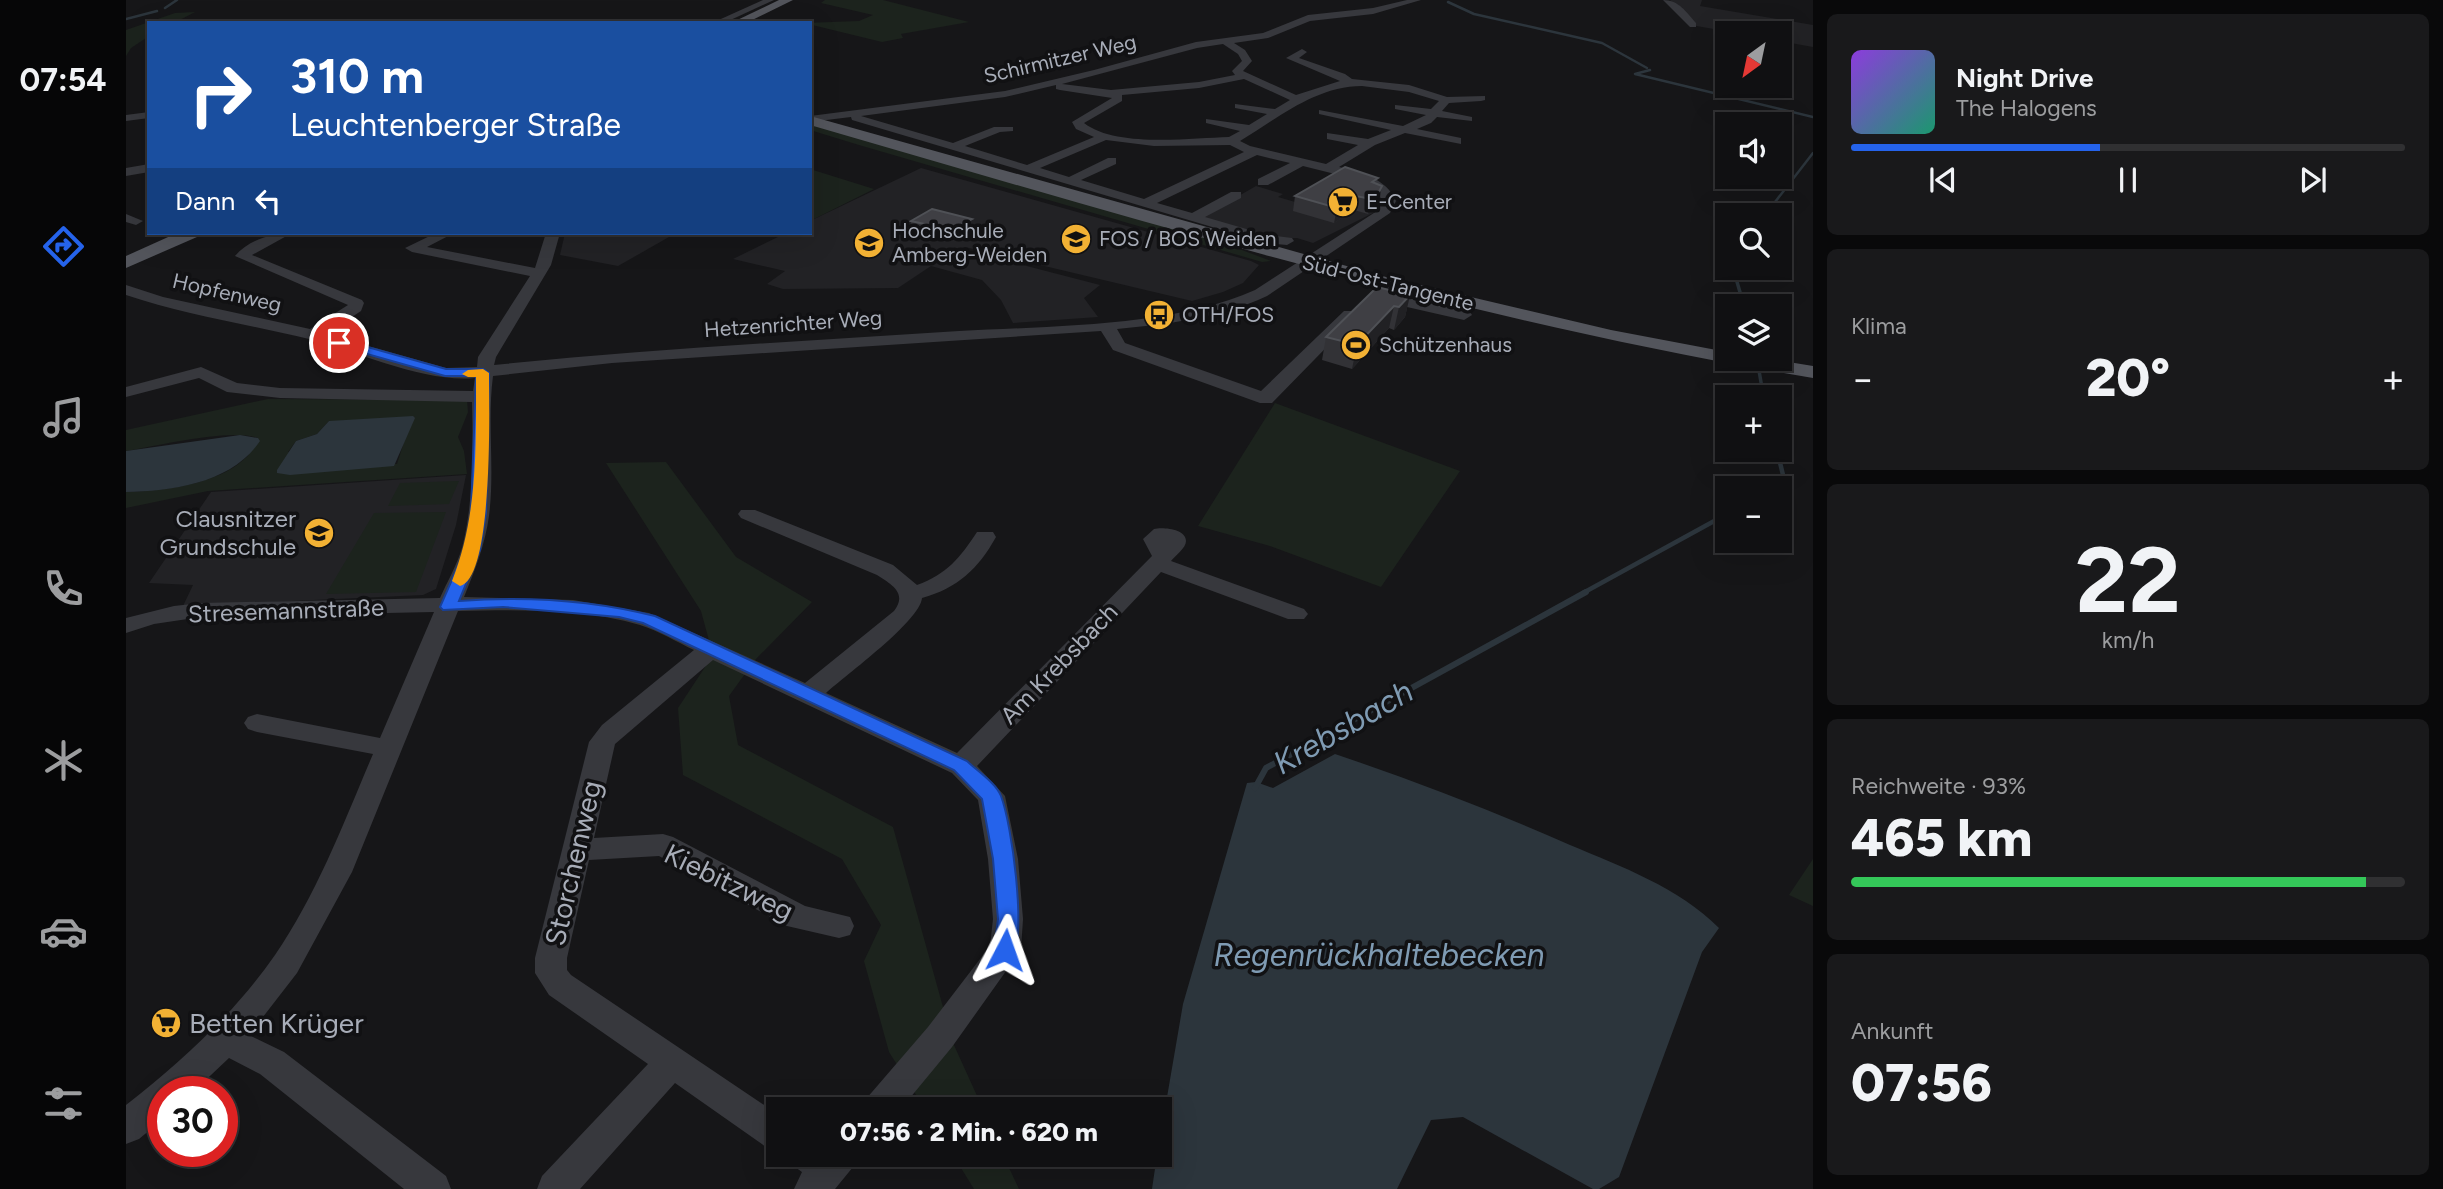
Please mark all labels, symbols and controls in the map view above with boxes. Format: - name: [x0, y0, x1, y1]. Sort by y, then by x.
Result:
- north arrow: [1715, 21, 1792, 98]
- map controls: [1715, 21, 1792, 553]
- street label: Schirmitzer Weg: [981, 29, 1139, 88]
- text: 310 m: [290, 46, 424, 105]
- icon: right: [175, 49, 266, 140]
- text: 07:54: [19, 61, 107, 99]
- text: Night Drive: [1956, 62, 2093, 94]
- text: The Halogens: [1956, 94, 2097, 122]
- text: Leuchtenberger Straße: [290, 106, 621, 144]
- button: sound: [1715, 112, 1792, 189]
- icon: previous: [1924, 161, 1962, 199]
- icon: pause: [2109, 161, 2147, 199]
- icon: next: [2294, 161, 2332, 199]
- icon: left: [249, 182, 287, 220]
- text: Dann: [175, 185, 235, 217]
- supermarket icon: E-Center: [1326, 185, 1360, 219]
- place label: E-Center: [1366, 189, 1452, 214]
- button: search: [1715, 203, 1792, 280]
- place label: Hochschule Amberg-Weiden: [892, 218, 1047, 267]
- icon: directions: [39, 222, 88, 271]
- school or university icon: FOS / BOS Weiden: [1059, 222, 1093, 256]
- school or university icon: Hochschule Amberg-Weiden: [852, 226, 886, 260]
- place label: FOS / BOS Weiden: [1099, 226, 1276, 251]
- street label: Süd-Ost-Tangente: [1300, 249, 1477, 316]
- street label: Hopfenweg: [170, 268, 284, 317]
- button: layers: [1715, 294, 1792, 371]
- bus stop icon: OTH/FOS: [1142, 298, 1176, 332]
- place label: OTH/FOS: [1182, 302, 1274, 327]
- street label: Hetzenrichter Weg: [703, 305, 883, 342]
- text: Klima: [1851, 312, 1907, 340]
- pin: [309, 313, 369, 373]
- icon: arrive: [320, 324, 358, 362]
- sports icon: Schützenhaus: [1339, 328, 1373, 362]
- place label: Schützenhaus: [1379, 332, 1512, 357]
- text: 20°: [2086, 347, 2170, 409]
- text: −: [1851, 356, 1875, 402]
- text: +: [2381, 356, 2405, 402]
- button: +: [1715, 385, 1792, 462]
- icon: music: [39, 393, 88, 442]
- button: −: [1715, 476, 1792, 553]
- place label: Clausnitzer Grundschule: [159, 504, 296, 561]
- school or university icon: Clausnitzer Grundschule: [302, 516, 336, 550]
- text: 22: [2075, 526, 2181, 635]
- icon: phone: [39, 564, 88, 613]
- street label: Stresemannstraße: [188, 593, 384, 628]
- street label: Am Krebsbach: [994, 597, 1123, 730]
- text: km/h: [2102, 626, 2154, 654]
- water label: Krebsbach: [1267, 672, 1419, 782]
- icon: climate: [39, 736, 88, 785]
- text: Reichweite · 93%: [1851, 772, 2026, 800]
- street label: Storchenweg: [538, 777, 608, 949]
- text: 465 km: [1851, 807, 2032, 869]
- street label: Kiebitzweg: [659, 836, 799, 928]
- icon: car: [39, 907, 88, 956]
- position arrow: [968, 913, 1042, 987]
- water label: Regenrückhaltebecken: [1213, 936, 1545, 974]
- supermarket icon: Betten Krüger: [149, 1006, 183, 1040]
- place label: Betten Krüger: [189, 1006, 364, 1040]
- text: Ankunft: [1851, 1017, 1933, 1045]
- text: 07:56: [1851, 1052, 1992, 1114]
- speed limit sign: 30: [147, 1076, 238, 1167]
- icon: filters: [39, 1079, 88, 1128]
- text: 07:56 · 2 Min. · 620 m: [840, 1116, 1098, 1148]

